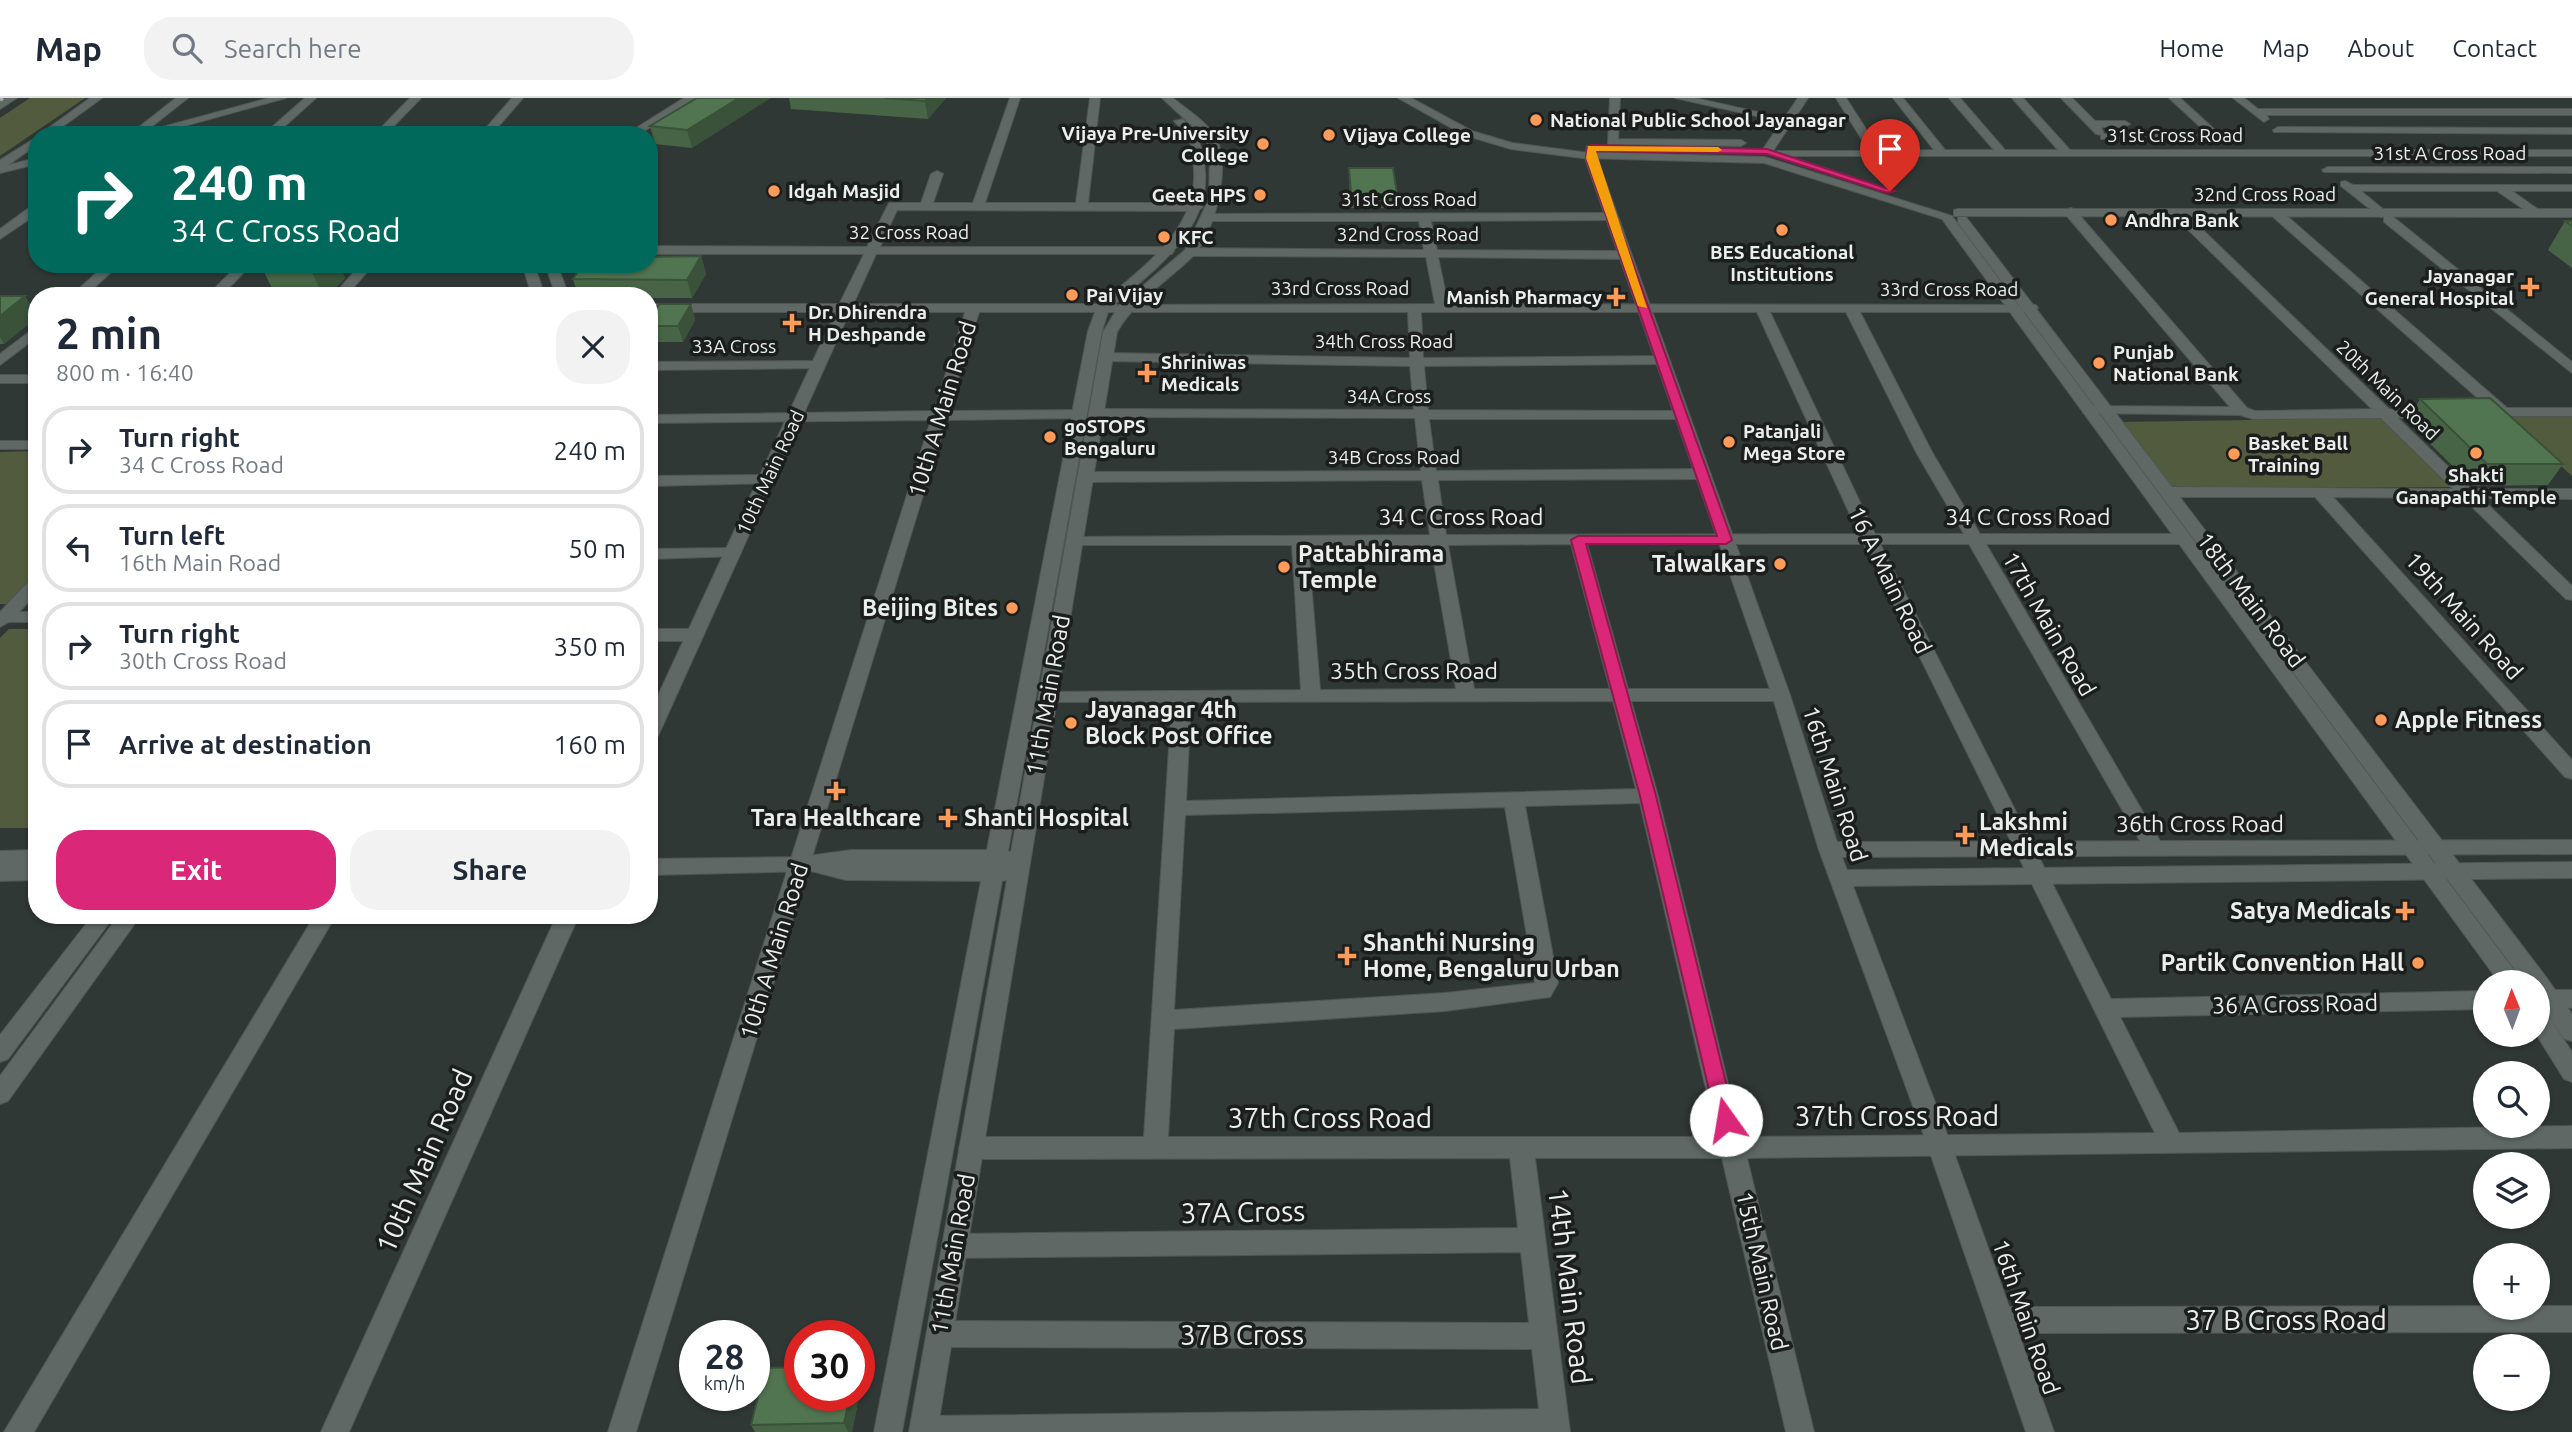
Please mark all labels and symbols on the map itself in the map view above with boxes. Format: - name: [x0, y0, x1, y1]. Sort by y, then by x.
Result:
- place label: National Public School Jayanagar: [1550, 109, 1846, 131]
- marker: National Public School Jayanagar: [1528, 112, 1544, 128]
- pin: [1860, 119, 1920, 191]
- place label: Vijaya Pre-University College: [1061, 122, 1249, 166]
- place label: Vijaya College: [1343, 124, 1471, 146]
- street label: 31st Cross Road: [2107, 124, 2243, 146]
- marker: Vijaya College: [1321, 127, 1337, 143]
- marker: Vijaya Pre-University College: [1255, 136, 1271, 152]
- street label: 31st A Cross Road: [2374, 142, 2526, 164]
- place label: Idgah Masjid: [788, 180, 900, 202]
- marker: Idgah Masjid: [766, 183, 782, 199]
- street label: 32nd Cross Road: [2194, 183, 2336, 205]
- place label: Geeta HPS: [1152, 184, 1246, 206]
- marker: Geeta HPS: [1252, 187, 1268, 203]
- street label: 31st Cross Road: [1341, 188, 1477, 210]
- place label: Andhra Bank: [2125, 209, 2239, 231]
- marker: Andhra Bank: [2103, 212, 2119, 228]
- street label: 32 Cross Road: [849, 221, 969, 243]
- marker: BES Educational Institutions: [1774, 222, 1790, 238]
- street label: 32nd Cross Road: [1337, 223, 1479, 245]
- place label: KFC: [1178, 226, 1213, 248]
- marker: KFC: [1156, 229, 1172, 245]
- place label: BES Educational Institutions: [1710, 241, 1854, 285]
- place label: Jayanagar General Hospital: [2365, 265, 2514, 309]
- street label: 33rd Cross Road: [1271, 277, 1409, 299]
- marker: Jayanagar General Hospital: [2520, 277, 2540, 297]
- street label: 33rd Cross Road: [1880, 278, 2018, 300]
- place label: Pai Vijay: [1086, 284, 1163, 306]
- place label: Manish Pharmacy: [1446, 286, 1602, 308]
- marker: Pai Vijay: [1064, 287, 1080, 303]
- marker: Manish Pharmacy: [1608, 289, 1624, 305]
- place label: Dr. Dhirendra H Deshpande: [808, 301, 927, 345]
- marker: Dr. Dhirendra H Deshpande: [782, 313, 802, 333]
- street label: 10th A Main Road: [903, 318, 980, 500]
- street label: 34th Cross Road: [1315, 330, 1453, 352]
- street label: 33A Cross: [692, 335, 776, 357]
- street label: 20th Main Road: [2332, 336, 2444, 444]
- place label: Punjab National Bank: [2113, 341, 2239, 385]
- place label: Shriniwas Medicals: [1161, 351, 1246, 395]
- marker: Punjab National Bank: [2091, 355, 2107, 371]
- marker: Shriniwas Medicals: [1139, 365, 1155, 381]
- street label: 34A Cross: [1347, 385, 1431, 407]
- street label: 10th Main Road: [732, 407, 808, 537]
- place label: goSTOPS Bengaluru: [1064, 415, 1156, 459]
- place label: Patanjali Mega Store: [1743, 420, 1846, 464]
- marker: goSTOPS Bengaluru: [1042, 429, 1058, 445]
- place label: Basket Ball Training: [2248, 432, 2348, 476]
- marker: Patanjali Mega Store: [1721, 434, 1737, 450]
- marker: Shakti Ganapathi Temple: [2468, 445, 2484, 461]
- street label: 34B Cross Road: [1328, 446, 1460, 468]
- marker: Basket Ball Training: [2226, 446, 2242, 462]
- place label: Shakti Ganapathi Temple: [2395, 464, 2557, 508]
- street label: 16 A Main Road: [1844, 502, 1937, 657]
- street label: 34 C Cross Road: [1378, 504, 1544, 529]
- street label: 34 C Cross Road: [1945, 504, 2111, 529]
- street label: 18th Main Road: [2193, 527, 2310, 672]
- place label: Pattabhirama Temple: [1298, 541, 1444, 592]
- street label: 17th Main Road: [1998, 547, 2101, 700]
- street label: 19th Main Road: [2401, 547, 2528, 684]
- place label: Talwalkars: [1652, 551, 1766, 576]
- marker: Talwalkars: [1772, 556, 1788, 572]
- marker: Pattabhirama Temple: [1276, 559, 1292, 575]
- place label: Beijing Bites: [862, 595, 998, 620]
- marker: Beijing Bites: [1004, 600, 1020, 616]
- street label: 11th Main Road: [1021, 613, 1074, 777]
- street label: 35th Cross Road: [1330, 658, 1498, 683]
- place label: Jayanagar 4th Block Post Office: [1085, 697, 1272, 748]
- street label: 16th Main Road: [1799, 703, 1872, 865]
- place label: Apple Fitness: [2395, 707, 2542, 732]
- marker: Apple Fitness: [2373, 712, 2389, 728]
- marker: Jayanagar 4th Block Post Office: [1063, 715, 1079, 731]
- marker: Tara Healthcare: [826, 781, 846, 801]
- place label: Tara Healthcare: [751, 805, 921, 830]
- place label: Shanti Hospital: [964, 805, 1129, 830]
- marker: Shanti Hospital: [938, 808, 958, 828]
- place label: Lakshmi Medicals: [1979, 809, 2074, 860]
- street label: 36th Cross Road: [2116, 811, 2284, 836]
- marker: Lakshmi Medicals: [1957, 827, 1973, 843]
- street label: 10th A Main Road: [735, 860, 812, 1042]
- place label: Satya Medicals: [2230, 898, 2391, 923]
- marker: Satya Medicals: [2397, 903, 2413, 919]
- place label: Shanthi Nursing Home, Bengaluru Urban: [1363, 930, 1620, 982]
- marker: Shanthi Nursing Home, Bengaluru Urban: [1337, 946, 1357, 966]
- place label: Partik Convention Hall: [2161, 950, 2404, 975]
- marker: Partik Convention Hall: [2410, 955, 2426, 971]
- north arrow: [2473, 970, 2550, 1046]
- street label: 36 A Cross Road: [2212, 990, 2378, 1017]
- street label: 10th Main Road: [369, 1064, 478, 1257]
- position arrow: [1689, 1083, 1763, 1157]
- street label: 37th Cross Road: [1795, 1100, 1999, 1131]
- street label: 37th Cross Road: [1228, 1102, 1432, 1133]
- street label: 11th Main Road: [926, 1172, 979, 1336]
- street label: 14th Main Road: [1543, 1186, 1598, 1386]
- street label: 15th Main Road: [1732, 1189, 1793, 1353]
- street label: 37A Cross: [1180, 1195, 1306, 1228]
- street label: 16th Main Road: [1988, 1236, 2065, 1398]
- street label: 37 B Cross Road: [2185, 1304, 2387, 1335]
- street label: 37B Cross: [1180, 1319, 1304, 1350]
- speed limit sign: 30: [784, 1320, 875, 1411]

